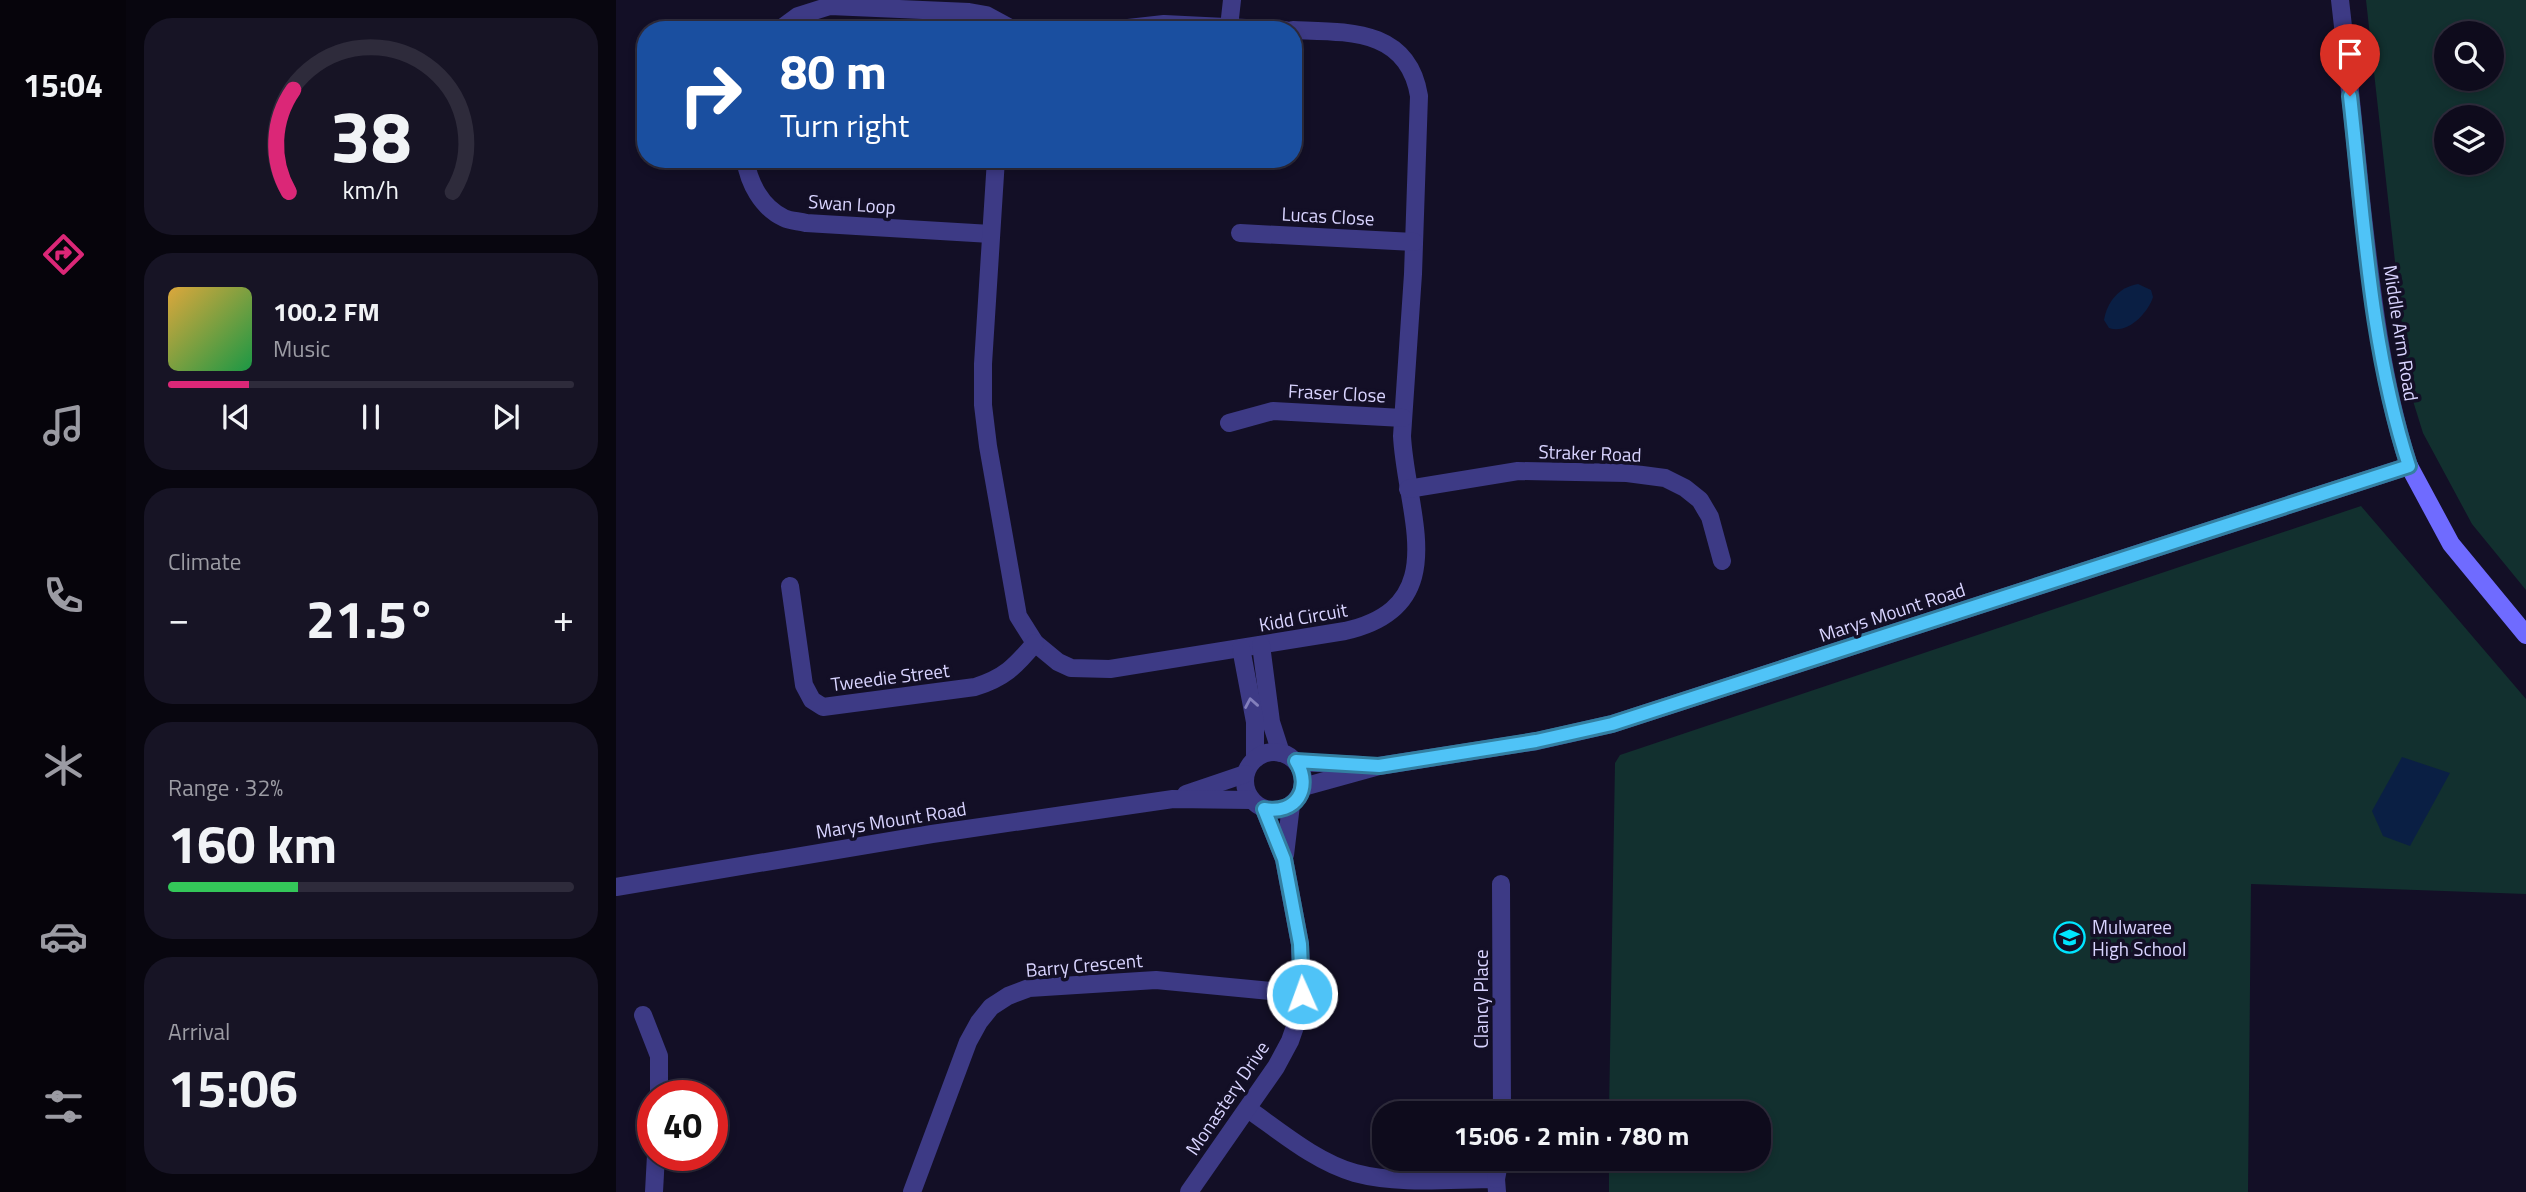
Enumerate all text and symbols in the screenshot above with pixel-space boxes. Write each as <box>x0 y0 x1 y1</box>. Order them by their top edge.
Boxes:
map controls <box>2434 21 2504 175</box>
button: search <box>2434 21 2504 91</box>
pin <box>2320 24 2380 96</box>
text: 80 m <box>780 33 887 108</box>
icon: arrive <box>2331 35 2369 73</box>
icon: right <box>665 49 756 140</box>
text: 15:04 <box>23 61 103 109</box>
text: 38 <box>330 81 412 191</box>
text: Turn right <box>780 101 909 149</box>
button: layers <box>2434 105 2504 175</box>
text: km/h <box>343 171 399 209</box>
street label: Swan Loop <box>807 186 897 221</box>
street label: Lucas Close <box>1281 199 1375 232</box>
icon: directions <box>39 230 88 279</box>
street label: Middle Arm Road <box>2376 263 2427 403</box>
text: 100.2 FM <box>273 292 380 331</box>
text: Music <box>273 331 330 366</box>
street label: Fraser Close <box>1287 375 1387 410</box>
icon: previous <box>217 398 255 436</box>
icon: pause <box>352 398 390 436</box>
icon: next <box>487 398 525 436</box>
icon: music <box>39 401 88 450</box>
street label: Straker Road <box>1538 436 1642 469</box>
text: Climate <box>168 544 241 579</box>
icon: phone <box>39 571 88 620</box>
street label: Marys Mount Road <box>1815 574 1969 649</box>
text: 21.5° <box>306 579 436 658</box>
text: − <box>168 589 189 647</box>
text: + <box>553 589 574 647</box>
street label: Kidd Circuit <box>1256 594 1350 639</box>
street label: Tweedie Street <box>829 655 951 698</box>
one-way arrow <box>1245 697 1260 709</box>
icon: climate <box>39 741 88 790</box>
text: Range · 32% <box>168 770 283 805</box>
street label: Marys Mount Road <box>813 793 968 846</box>
text: 160 km <box>168 804 337 883</box>
icon: car <box>39 912 88 961</box>
place label: Mulwaree High School <box>2092 912 2186 963</box>
school or university icon: Mulwaree High School <box>2052 921 2086 955</box>
street label: Barry Crescent <box>1024 945 1144 984</box>
street label: Clancy Place <box>1466 949 1495 1049</box>
position arrow <box>1265 957 1339 1031</box>
text: Arrival <box>168 1014 230 1049</box>
street label: Monastery Drive <box>1178 1035 1276 1161</box>
text: 15:06 <box>168 1048 298 1127</box>
speed limit sign: 40 <box>637 1080 728 1171</box>
icon: filters <box>39 1082 88 1131</box>
text: 15:06 · 2 min · 780 m <box>1454 1116 1689 1155</box>

